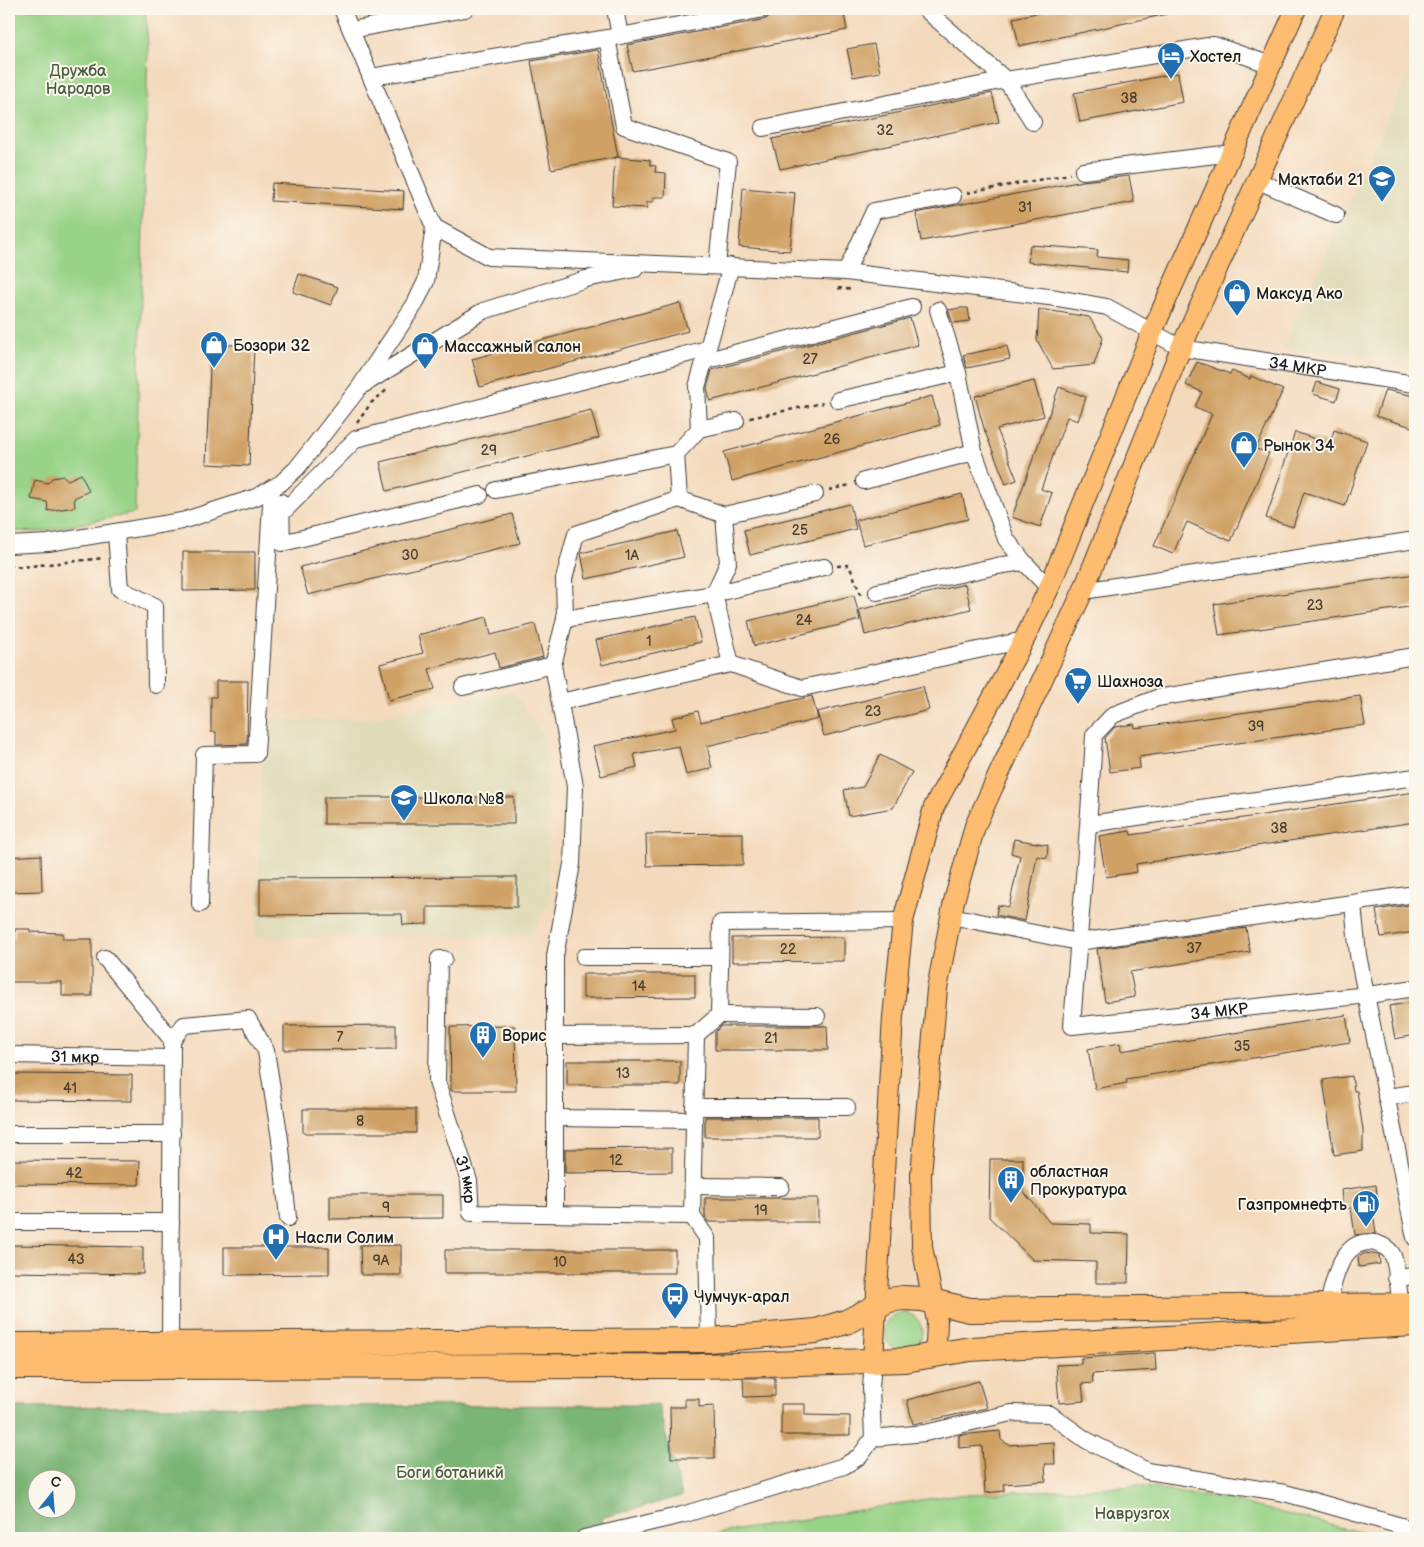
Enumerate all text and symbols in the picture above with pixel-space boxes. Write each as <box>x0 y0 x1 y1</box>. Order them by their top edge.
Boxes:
hotel icon: Хостел <box>1156 41 1186 80</box>
place label: Хостел <box>1190 48 1241 67</box>
park label: Дружба Народов <box>46 62 111 99</box>
house number: 38 <box>1121 90 1137 107</box>
house number: 32 <box>877 122 894 139</box>
school or university icon: Мактаби 21 <box>1367 164 1397 203</box>
place label: Мактаби 21 <box>1278 171 1363 190</box>
house number: 31 <box>1018 199 1032 216</box>
shop icon: Максуд Ако <box>1222 278 1252 317</box>
place label: Максуд Ако <box>1256 285 1343 304</box>
shop icon: Бозори 32 <box>199 330 229 369</box>
shop icon: Массажный салон <box>410 331 440 370</box>
place label: Бозори 32 <box>233 337 310 356</box>
place label: Массажный салон <box>444 338 581 357</box>
house number: 27 <box>802 351 818 368</box>
street label: 34 МКР <box>1267 354 1327 381</box>
shop icon: Рынок 34 <box>1229 430 1259 469</box>
house number: 26 <box>824 431 841 448</box>
place label: Рынок 34 <box>1263 437 1335 456</box>
house number: 29 <box>481 442 497 459</box>
house number: 25 <box>792 522 808 539</box>
house number: 30 <box>402 547 418 564</box>
house number: 1А <box>625 547 639 564</box>
house number: 23 <box>1307 597 1323 614</box>
house number: 24 <box>796 612 813 629</box>
house number: 1 <box>646 633 652 650</box>
supermarket icon: Шахноза <box>1063 666 1093 705</box>
place label: Шахноза <box>1097 673 1164 692</box>
house number: 23 <box>865 703 881 720</box>
house number: 39 <box>1248 718 1264 735</box>
school or university icon: Школа №8 <box>389 783 419 822</box>
place label: Школа №8 <box>423 790 504 809</box>
house number: 38 <box>1271 820 1287 837</box>
house number: 37 <box>1186 940 1202 957</box>
house number: 22 <box>780 941 797 958</box>
house number: 14 <box>632 978 646 995</box>
street label: 34 МКР <box>1190 1000 1249 1025</box>
building icon: Ворис <box>468 1020 498 1059</box>
place label: Ворис <box>502 1027 546 1046</box>
house number: 7 <box>337 1029 344 1046</box>
house number: 21 <box>764 1030 778 1047</box>
house number: 35 <box>1234 1038 1250 1055</box>
street label: 31 мкр <box>51 1048 99 1068</box>
house number: 13 <box>616 1065 630 1082</box>
house number: 41 <box>63 1080 77 1097</box>
house number: 8 <box>356 1113 364 1130</box>
house number: 12 <box>609 1152 624 1169</box>
street label: 31 мкр <box>450 1154 478 1204</box>
place label: областная Прокуратура <box>1030 1163 1128 1200</box>
house number: 42 <box>66 1165 83 1182</box>
building icon: областная Прокуратура <box>996 1165 1026 1204</box>
fuel station icon: Газпромнефть <box>1351 1189 1381 1228</box>
place label: Газпромнефть <box>1237 1196 1347 1215</box>
house number: 9 <box>382 1199 390 1216</box>
house number: 19 <box>754 1202 768 1219</box>
hospital icon: Насли Солим <box>261 1222 291 1261</box>
place label: Насли Солим <box>295 1229 394 1248</box>
house number: 43 <box>67 1251 85 1268</box>
house number: 9А <box>373 1252 390 1269</box>
house number: 10 <box>553 1254 567 1271</box>
bus stop icon: Чумчук-арал <box>660 1281 690 1320</box>
place label: Чумчук-арал <box>694 1288 790 1307</box>
park label: Боги ботаникй <box>396 1464 504 1483</box>
north arrow <box>28 1470 78 1520</box>
text: С <box>49 1472 63 1492</box>
park label: Наврузгох <box>1094 1505 1170 1524</box>

